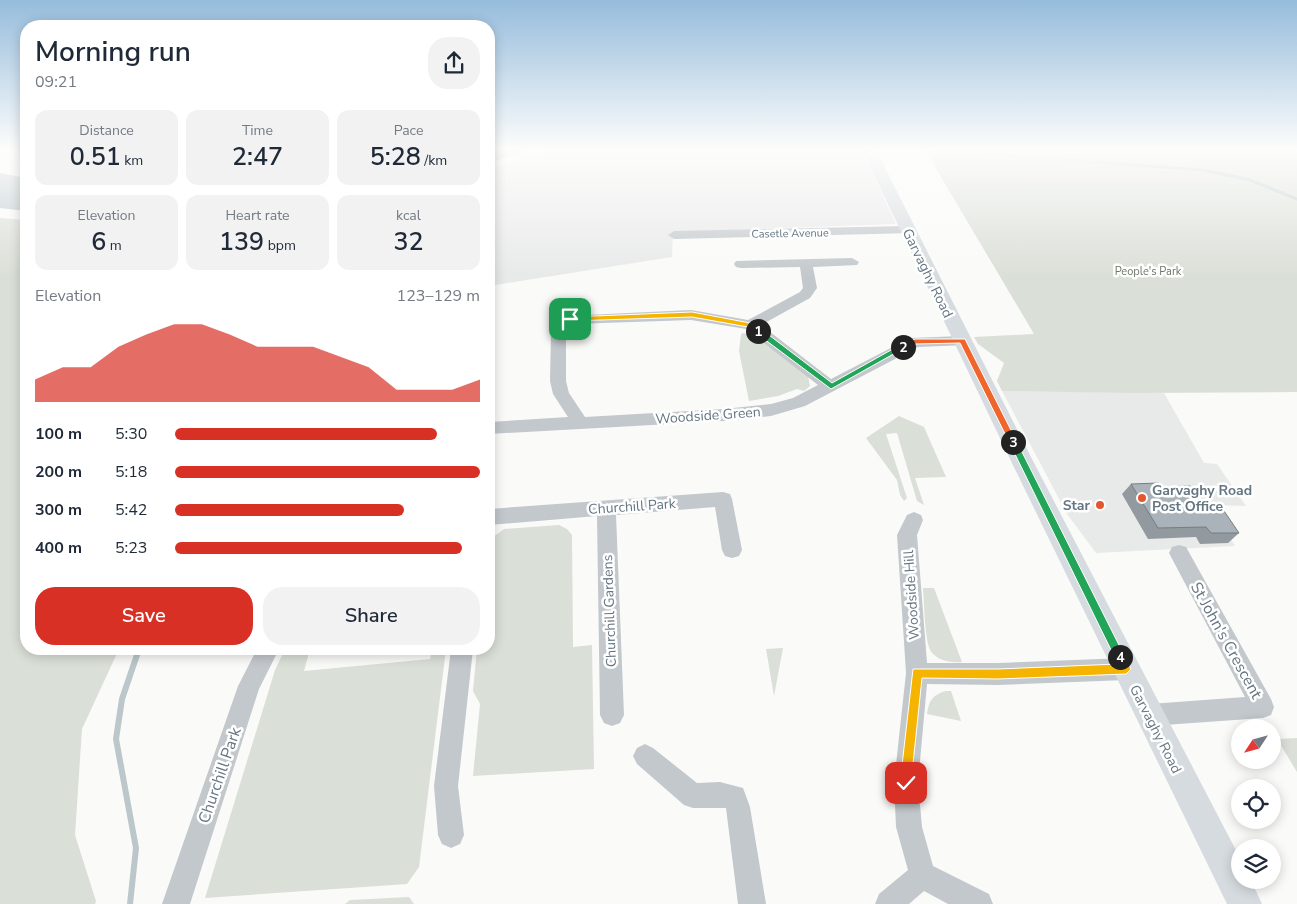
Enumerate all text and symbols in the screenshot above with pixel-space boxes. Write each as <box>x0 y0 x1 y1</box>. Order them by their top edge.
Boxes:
text: Morning run <box>35 33 191 71</box>
button: share <box>428 37 480 89</box>
text: 09:21 <box>35 71 77 93</box>
text: Distance <box>79 121 134 140</box>
text: Time <box>242 121 273 140</box>
text: Pace <box>394 121 423 140</box>
text: 0.51 <box>70 140 121 174</box>
text: 2:47 <box>232 140 283 174</box>
text: 5:28 <box>370 140 421 174</box>
text: km <box>121 151 143 170</box>
text: /km <box>421 151 447 170</box>
text: Elevation <box>78 206 135 225</box>
text: Heart rate <box>225 206 290 225</box>
text: kcal <box>396 206 421 225</box>
text: 6 <box>91 225 106 259</box>
text: 139 <box>219 225 264 259</box>
text: 32 <box>393 225 424 259</box>
street label: Casetle Avenue <box>751 225 829 242</box>
street label: Garvaghy Road <box>898 225 957 321</box>
text: m <box>106 236 122 255</box>
text: bpm <box>264 236 296 255</box>
park label: People's Park <box>1115 264 1182 279</box>
text: Elevation <box>35 285 101 307</box>
text: 123–129 m <box>397 285 480 307</box>
pin <box>549 298 591 340</box>
icon: arrive <box>556 305 584 333</box>
pin: 1 <box>746 318 770 344</box>
text: 1 <box>754 322 763 341</box>
pin: 2 <box>890 334 916 360</box>
text: 2 <box>899 338 908 357</box>
street label: Woodside Green <box>655 402 761 429</box>
text: 100 m <box>35 423 82 445</box>
text: 5:30 <box>115 423 147 445</box>
pin: 3 <box>1000 430 1026 454</box>
text: 3 <box>1009 433 1018 452</box>
text: 200 m <box>35 461 82 483</box>
text: 5:18 <box>115 461 147 483</box>
place label: Garvaghy Road Post Office <box>1152 481 1252 516</box>
marker: Garvaghy Road Post Office <box>1136 492 1148 504</box>
street label: Churchill Park <box>588 494 677 519</box>
place label: Star <box>1063 496 1091 515</box>
text: 300 m <box>35 499 82 521</box>
text: 5:42 <box>115 499 147 521</box>
marker: Star <box>1094 499 1106 511</box>
text: 400 m <box>35 537 82 559</box>
text: 5:23 <box>115 537 147 559</box>
street label: Woodside Hill <box>899 549 924 640</box>
street label: Churchill Gardens <box>598 554 621 668</box>
street label: St John's Crescent <box>1185 578 1267 703</box>
button: Save <box>35 587 253 645</box>
button: Share <box>263 587 480 645</box>
pin: 4 <box>1108 644 1132 670</box>
text: 4 <box>1116 648 1125 667</box>
street label: Garvaghy Road <box>1125 682 1186 777</box>
north arrow <box>1231 719 1281 769</box>
map controls <box>1231 719 1281 889</box>
street label: Churchill Park <box>193 723 247 826</box>
pin <box>885 762 927 804</box>
icon: check <box>892 769 920 797</box>
button: locate <box>1231 779 1281 829</box>
button: layers <box>1231 839 1281 889</box>

